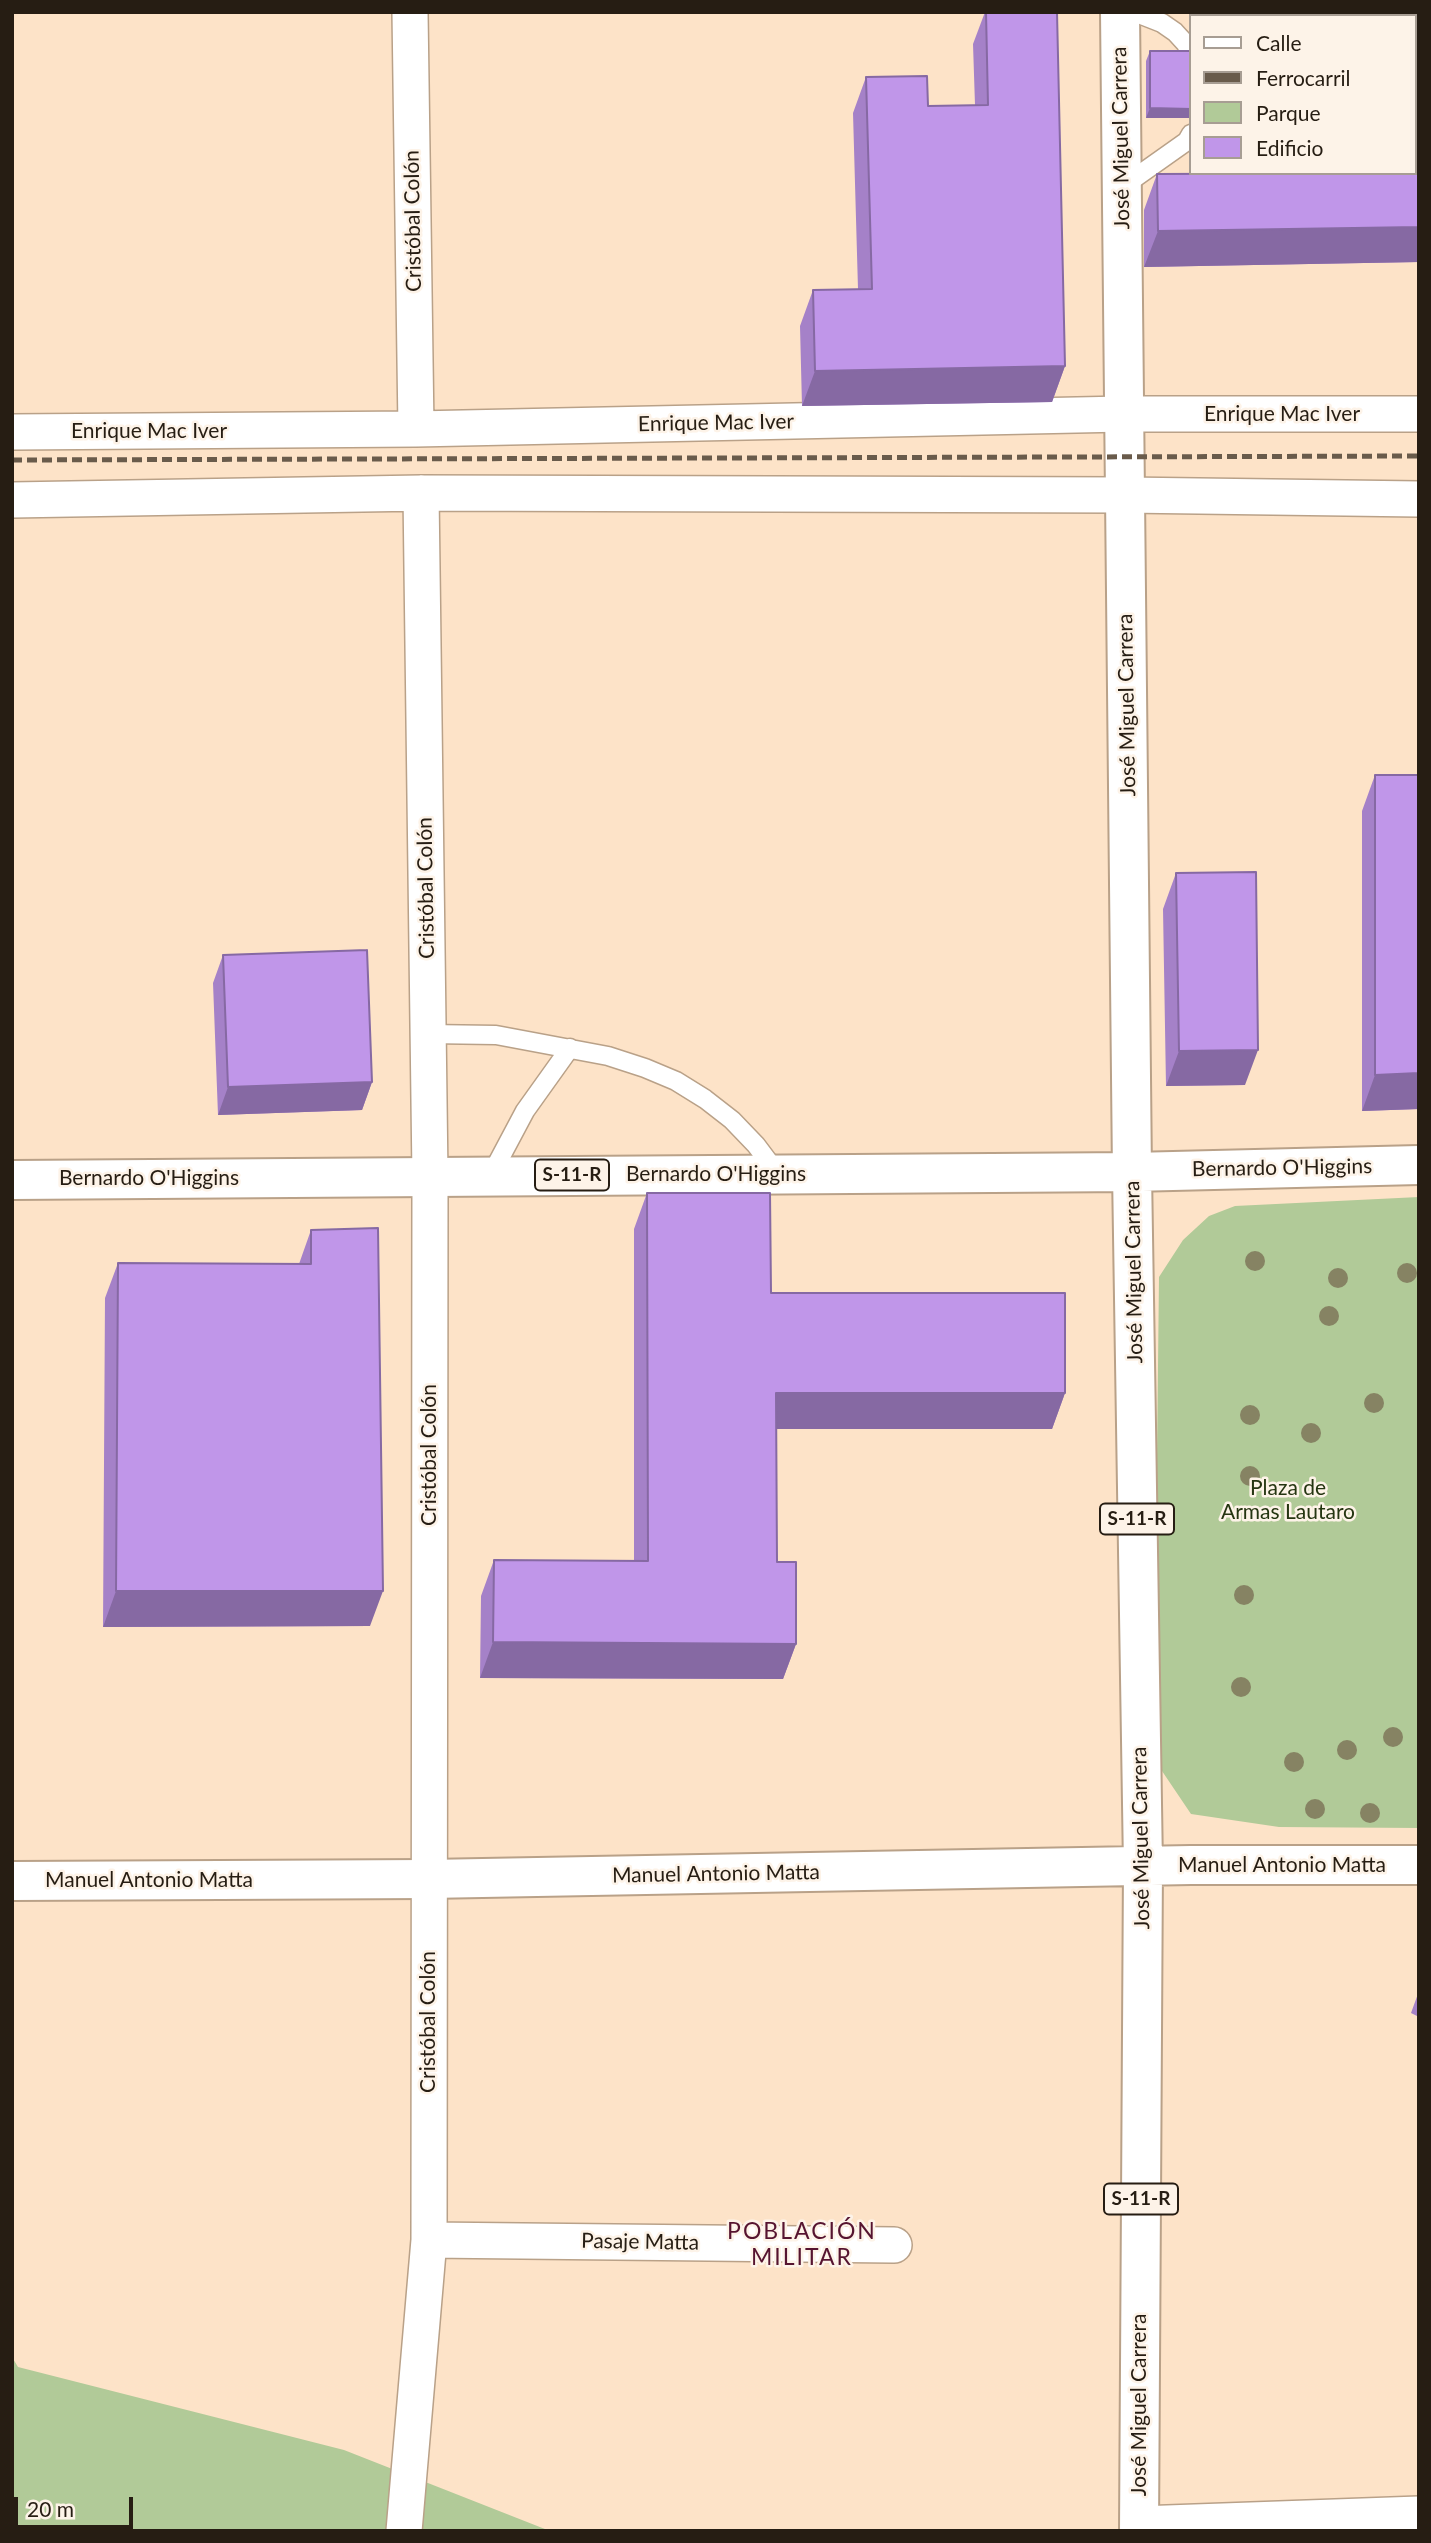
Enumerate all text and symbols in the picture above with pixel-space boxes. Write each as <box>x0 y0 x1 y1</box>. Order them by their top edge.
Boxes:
legend <box>1190 14 1417 175</box>
text: Calle <box>1256 30 1301 55</box>
street label: José Miguel Carrera <box>1107 46 1135 230</box>
text: Ferrocarril <box>1256 65 1351 90</box>
text: Parque <box>1256 100 1321 125</box>
text: Edificio <box>1256 135 1323 160</box>
street label: Cristóbal Colón <box>399 150 427 292</box>
street label: Enrique Mac Iver <box>1204 401 1360 427</box>
street label: Enrique Mac Iver <box>638 409 794 437</box>
street label: Enrique Mac Iver <box>71 418 227 444</box>
street label: José Miguel Carrera <box>1113 613 1141 797</box>
street label: Cristóbal Colón <box>412 817 440 959</box>
street label: Bernardo O'Higgins <box>1192 1154 1372 1182</box>
road number: S-11-R <box>535 1160 609 1190</box>
street label: Bernardo O'Higgins <box>626 1161 806 1187</box>
street label: Bernardo O'Higgins <box>59 1165 239 1191</box>
street label: José Miguel Carrera <box>1120 1180 1148 1364</box>
street label: Cristóbal Colón <box>416 1384 442 1526</box>
park label: Plaza de Armas Lautaro <box>1221 1475 1355 1525</box>
road number: S-11-R <box>1100 1504 1174 1534</box>
street label: José Miguel Carrera <box>1127 1746 1155 1930</box>
street label: Manuel Antonio Matta <box>1178 1852 1386 1878</box>
street label: Manuel Antonio Matta <box>612 1860 820 1888</box>
street label: Manuel Antonio Matta <box>45 1867 253 1893</box>
street label: Cristóbal Colón <box>415 1951 441 2093</box>
road number: S-11-R <box>1104 2184 1178 2214</box>
district label: POBLACIÓN MILITAR <box>728 2218 876 2272</box>
street label: Pasaje Matta <box>581 2228 699 2256</box>
street label: José Miguel Carrera <box>1126 2314 1152 2496</box>
scale bar <box>18 2484 136 2528</box>
text: 20 m <box>27 2496 74 2521</box>

